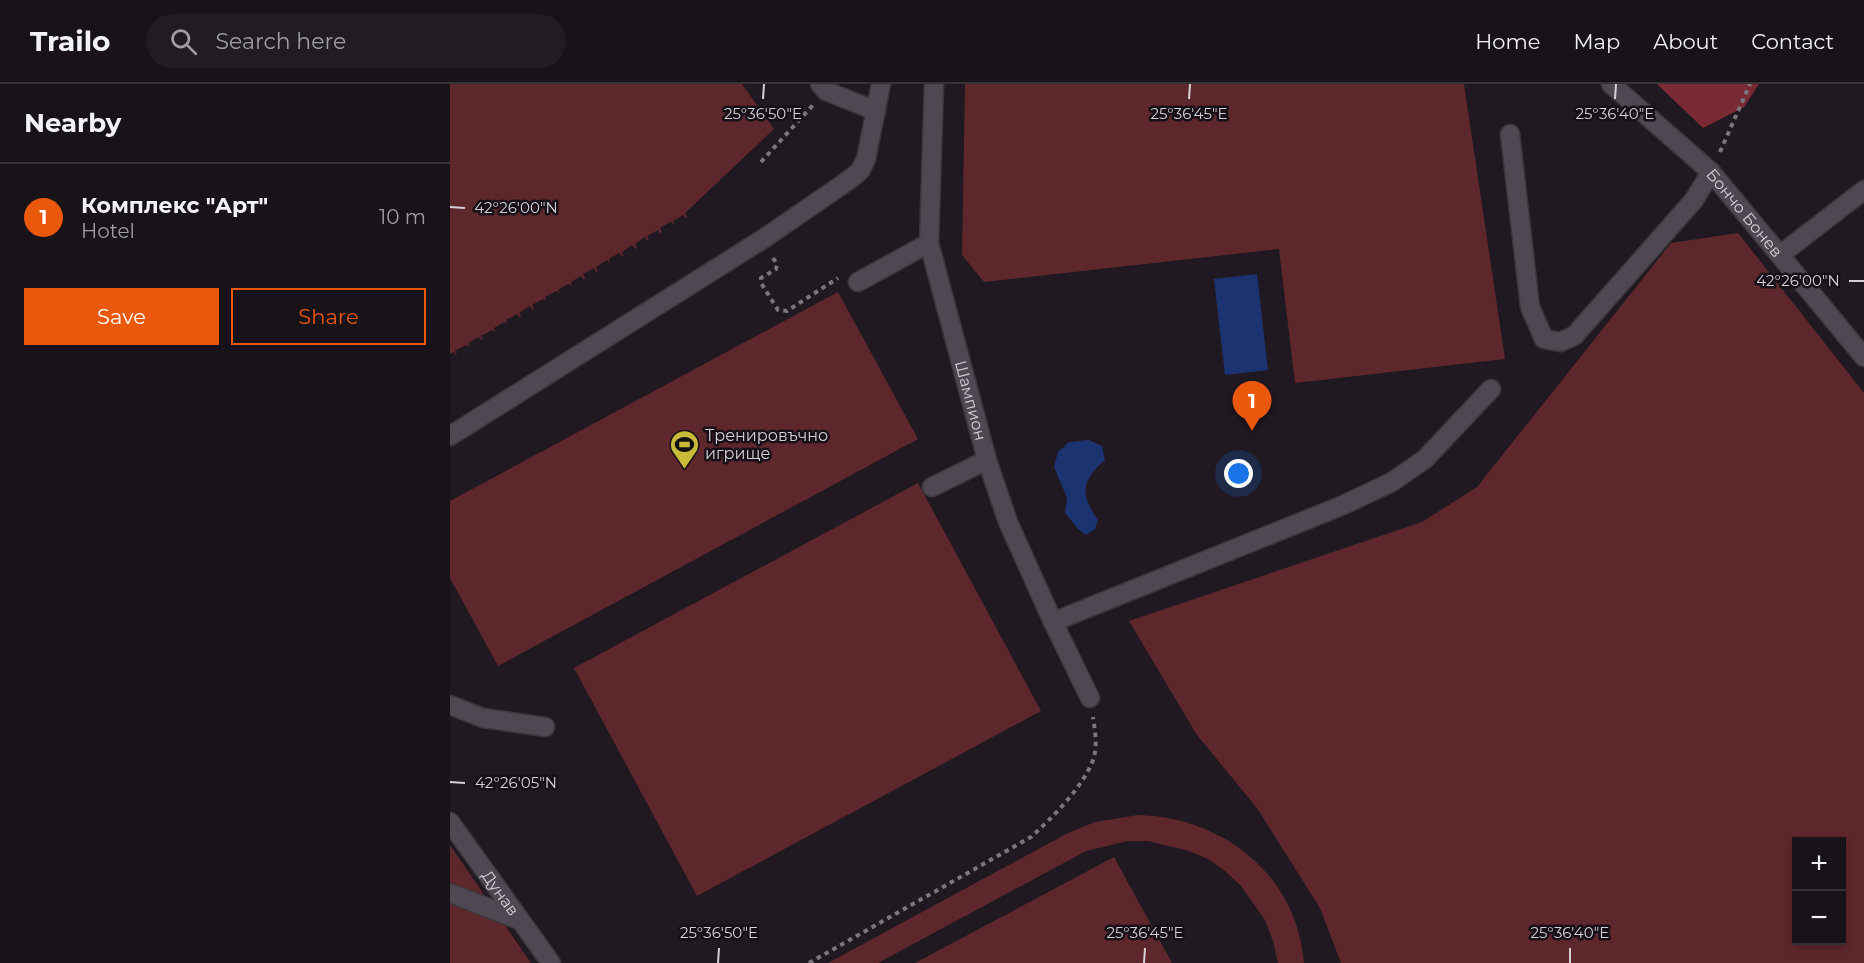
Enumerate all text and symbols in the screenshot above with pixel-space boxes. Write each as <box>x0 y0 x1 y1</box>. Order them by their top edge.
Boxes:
search box <box>146 14 566 68</box>
text: Trailo <box>30 24 110 58</box>
icon: search <box>167 25 200 58</box>
text: Search here <box>215 28 346 55</box>
text: Home <box>1475 29 1540 54</box>
text: Map <box>1573 29 1620 54</box>
text: About <box>1653 29 1718 54</box>
text: Contact <box>1751 29 1834 54</box>
text: 25°36'50"E <box>724 104 802 123</box>
text: 25°36'45"E <box>1150 104 1228 123</box>
text: 25°36'40"E <box>1576 104 1654 123</box>
text: Nearby <box>24 107 121 139</box>
street label: Бончо Бонев <box>1703 165 1787 261</box>
text: Комплекс "Арт" <box>81 192 268 219</box>
text: 42°26'00"N <box>474 198 558 217</box>
text: 1 <box>40 205 47 229</box>
text: 10 m <box>379 205 426 229</box>
text: Hotel <box>81 219 135 243</box>
text: 42°26'00"N <box>1756 271 1840 290</box>
button: Save <box>24 288 219 345</box>
button: Share <box>231 288 426 345</box>
street label: Шампион <box>951 358 991 443</box>
pin: 1 <box>1232 382 1272 431</box>
place label: Тренировъчно игрище <box>705 426 828 463</box>
sports icon: Тренировъчно игрище <box>668 428 700 470</box>
your location <box>1224 459 1253 488</box>
text: 42°26'05"N <box>475 773 557 792</box>
map controls <box>1792 837 1846 945</box>
button: + <box>1792 837 1846 891</box>
street label: Дунав <box>478 866 523 919</box>
button: − <box>1792 891 1846 945</box>
text: 25°36'50"E <box>680 923 758 942</box>
text: 25°36'45"E <box>1106 923 1184 942</box>
text: 25°36'40"E <box>1531 923 1609 942</box>

